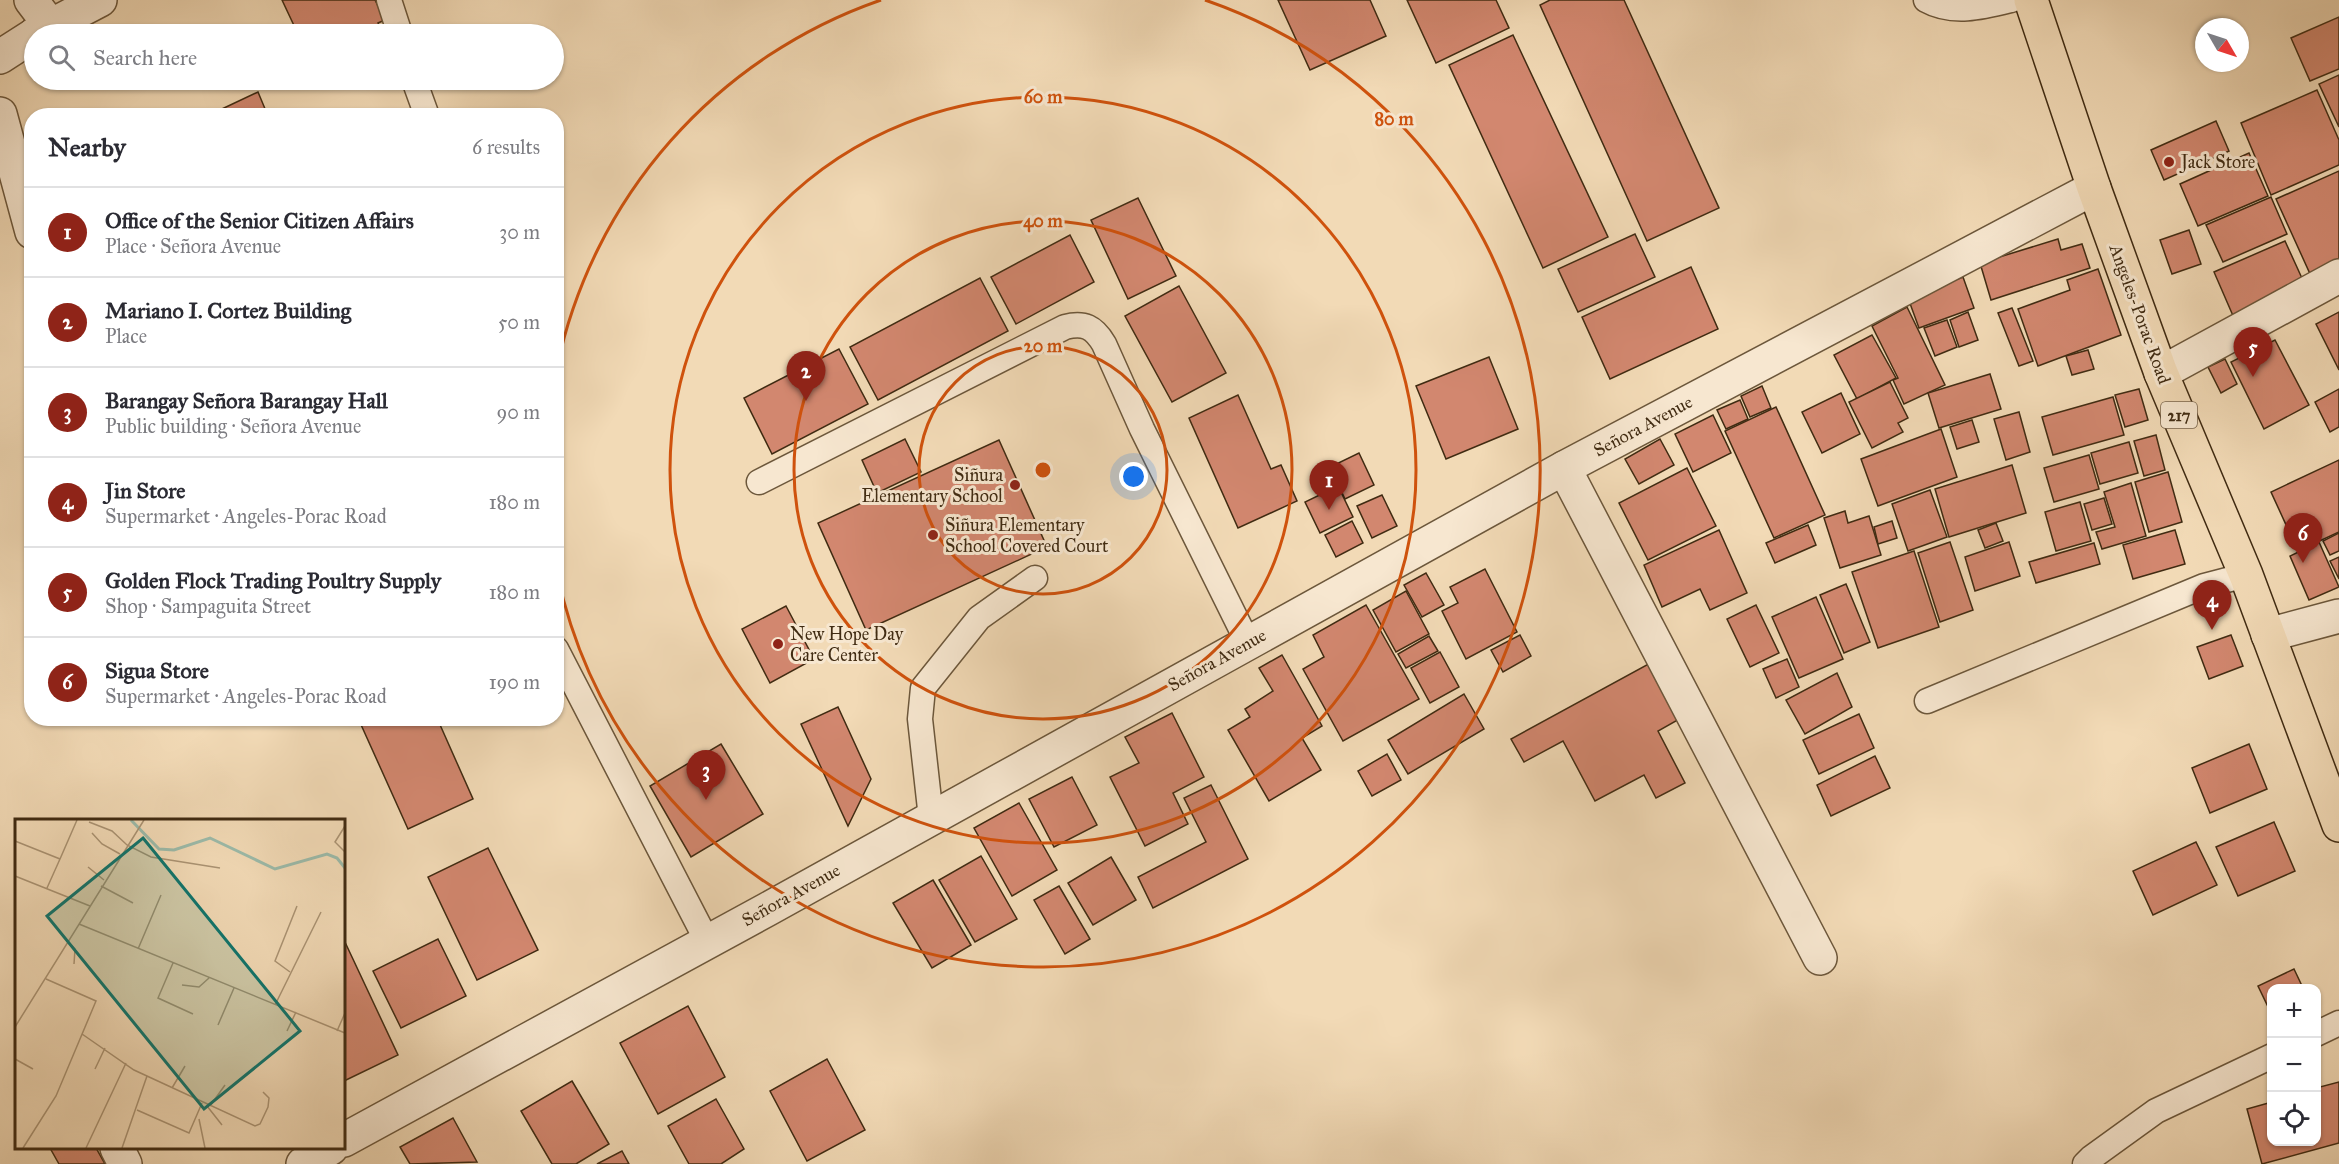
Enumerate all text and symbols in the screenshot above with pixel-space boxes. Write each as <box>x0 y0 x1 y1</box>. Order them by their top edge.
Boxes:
north arrow <box>2195 18 2249 72</box>
search box <box>24 24 564 90</box>
icon: search <box>45 41 78 74</box>
text: Search here <box>93 44 197 71</box>
text: 60 m <box>1024 86 1063 108</box>
text: 80 m <box>1374 108 1414 130</box>
text: Nearby <box>48 131 126 163</box>
text: 6 results <box>472 135 540 159</box>
place label: Jack Store <box>2179 151 2255 174</box>
marker: Jack Store <box>2162 155 2176 169</box>
text: Office of the Senior Citizen Affairs <box>105 207 414 234</box>
text: 40 m <box>1023 210 1064 233</box>
text: 1 <box>64 220 71 244</box>
text: 30 m <box>499 220 540 244</box>
text: Place · Señora Avenue <box>105 234 281 258</box>
street label: Angeles-Porac Road <box>2103 240 2176 387</box>
text: Mariano I. Cortez Building <box>105 297 351 324</box>
text: 2 <box>63 310 72 334</box>
text: 50 m <box>498 310 540 334</box>
text: Place <box>105 324 147 348</box>
pin: 5 <box>2234 328 2272 377</box>
text: 20 m <box>1024 335 1063 357</box>
pin: 2 <box>786 352 826 401</box>
text: Barangay Señora Barangay Hall <box>105 387 388 414</box>
street label: Señora Avenue <box>1590 391 1696 461</box>
text: 3 <box>64 400 72 424</box>
text: 90 m <box>497 400 540 424</box>
road number: 217 <box>2161 402 2197 428</box>
text: Public building · Señora Avenue <box>105 414 361 438</box>
centre of rings <box>1033 460 1053 480</box>
pin: 1 <box>1310 460 1348 510</box>
your location <box>1119 462 1148 491</box>
place label: Siñura Elementary School <box>861 464 1003 507</box>
text: Jin Store <box>105 477 185 504</box>
marker: Siñura Elementary School <box>1008 478 1022 492</box>
text: 4 <box>62 490 73 514</box>
text: 180 m <box>489 490 540 514</box>
text: Supermarket · Angeles-Porac Road <box>105 504 387 528</box>
place label: Siñura Elementary School Covered Court <box>945 514 1109 557</box>
pin: 6 <box>2284 514 2322 563</box>
marker: Siñura Elementary School Covered Court <box>926 528 940 542</box>
text: Golden Flock Trading Poultry Supply <box>105 567 441 594</box>
text: 5 <box>63 580 72 604</box>
text: 180 m <box>489 580 540 604</box>
pin: 4 <box>2192 580 2232 630</box>
text: Shop · Sampaguita Street <box>105 594 311 618</box>
place label: New Hope Day Care Center <box>790 623 904 666</box>
street label: Señora Avenue <box>1164 624 1270 696</box>
marker: New Hope Day Care Center <box>771 637 785 651</box>
text: Sigua Store <box>105 657 209 684</box>
text: 6 <box>62 670 73 694</box>
text: 190 m <box>489 670 540 694</box>
text: Supermarket · Angeles-Porac Road <box>105 684 387 708</box>
pin: 3 <box>686 750 726 800</box>
inset map <box>15 819 345 1149</box>
street label: Señora Avenue <box>738 859 844 931</box>
map controls <box>2267 984 2321 1146</box>
button: + <box>2267 984 2321 1038</box>
button: − <box>2267 1038 2321 1092</box>
button: locate <box>2267 1092 2321 1146</box>

